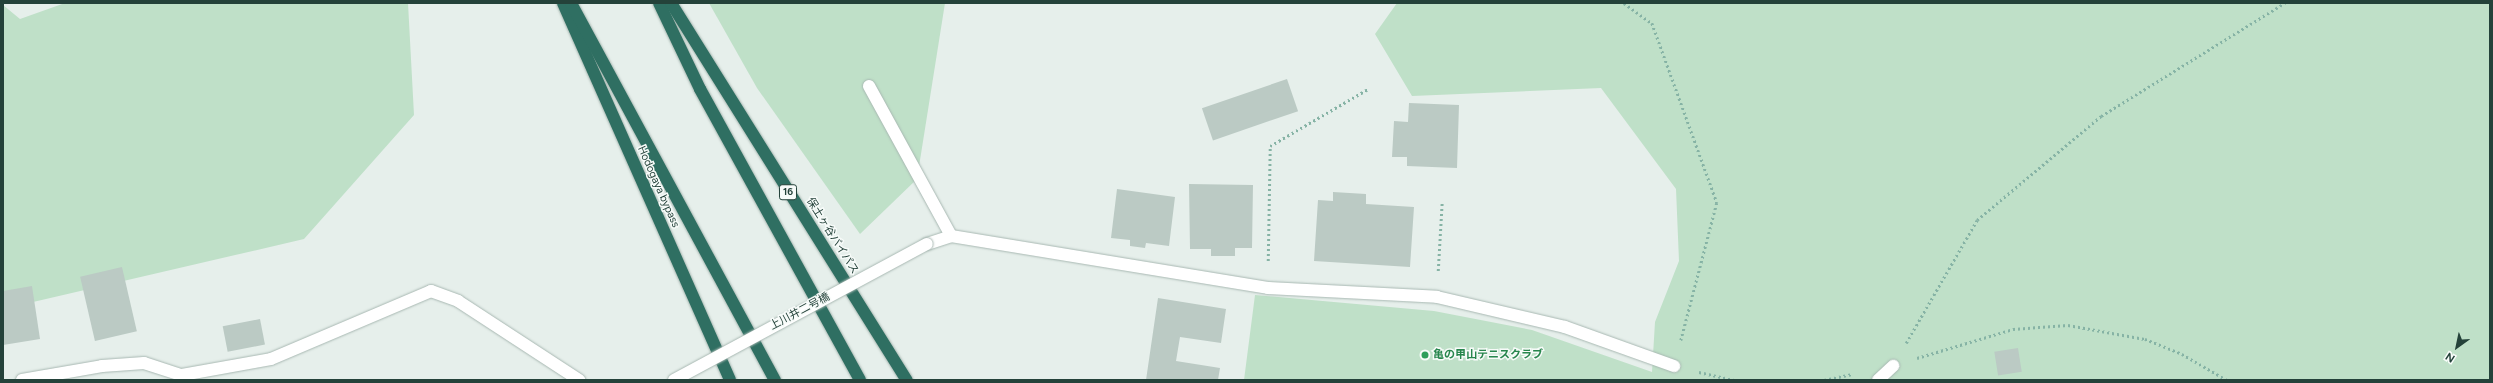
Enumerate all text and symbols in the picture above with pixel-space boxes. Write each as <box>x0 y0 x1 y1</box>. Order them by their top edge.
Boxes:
street label: Hodogaya bypass <box>634 144 682 230</box>
road number: 16 <box>778 184 798 200</box>
street label: 保土ヶ谷バイパス <box>803 195 861 277</box>
street label: 上川井二号橋 <box>768 291 832 333</box>
north arrow <box>2437 327 2477 367</box>
place label: 亀の甲山テニスクラブ <box>1433 348 1543 362</box>
marker: 亀の甲山テニスクラブ <box>1420 350 1430 360</box>
text: N <box>2443 350 2457 365</box>

